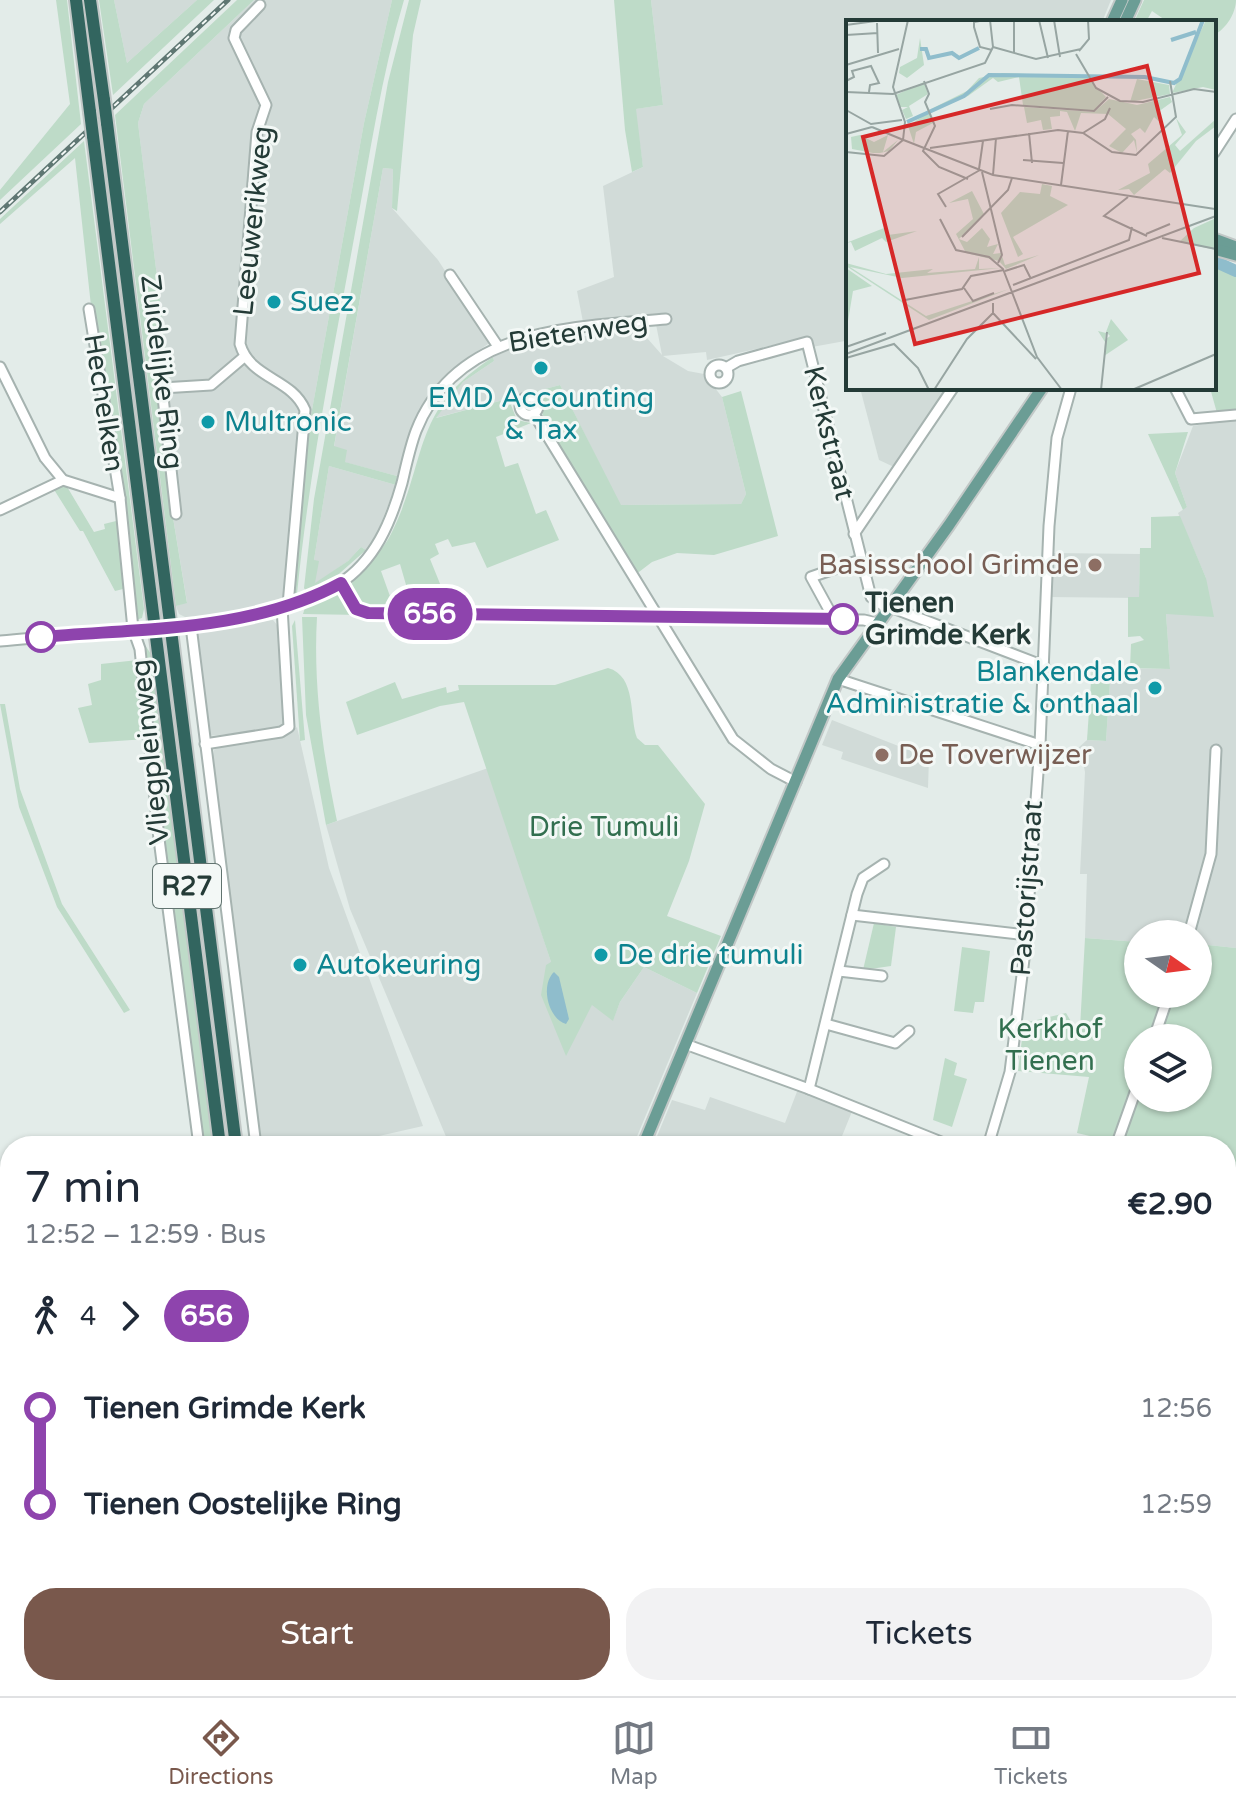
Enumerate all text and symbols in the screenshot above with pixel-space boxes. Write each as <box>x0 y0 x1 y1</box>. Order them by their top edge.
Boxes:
inset map <box>846 20 1216 390</box>
street label: Leeuwerikweg <box>226 124 280 318</box>
street label: Zuidelijke Ring <box>133 273 191 471</box>
place label: Suez <box>290 285 354 319</box>
marker: Suez <box>265 293 283 311</box>
street label: Bietenweg <box>506 304 650 360</box>
street label: Hechelken <box>76 332 132 474</box>
marker: EMD Accounting & Tax <box>532 359 550 377</box>
street label: Kerkstraat <box>796 362 862 504</box>
place label: EMD Accounting & Tax <box>428 381 654 447</box>
place label: Multronic <box>224 405 352 439</box>
marker: Multronic <box>199 413 217 431</box>
place label: Basisschool Grimde <box>818 548 1079 582</box>
marker: Basisschool Grimde <box>1086 556 1104 574</box>
place label: Tienen Grimde Kerk <box>864 586 1031 652</box>
line badge: 656 <box>384 588 476 640</box>
text: 656 <box>404 597 456 631</box>
marker: Tienen Grimde Kerk <box>828 604 858 634</box>
unlabelled marker <box>26 622 56 652</box>
place label: Blankendale Administratie & onthaal <box>825 655 1139 721</box>
street label: Vliegpleinweg <box>123 658 177 846</box>
marker: Blankendale Administratie & onthaal <box>1146 679 1164 697</box>
place label: De Toverwijzer <box>898 738 1092 772</box>
marker: De Toverwijzer <box>873 746 891 764</box>
street label: Pastorijstraat <box>1004 799 1050 977</box>
park label: Drie Tumuli <box>529 810 679 844</box>
road number: R27 <box>153 864 221 908</box>
north arrow <box>1124 920 1212 1008</box>
map controls <box>1124 920 1212 1112</box>
place label: De drie tumuli <box>617 938 803 972</box>
marker: De drie tumuli <box>592 946 610 964</box>
place label: Autokeuring <box>316 948 481 982</box>
marker: Autokeuring <box>291 956 309 974</box>
park label: Kerkhof Tienen <box>997 1012 1103 1078</box>
button: layers <box>1124 1024 1212 1112</box>
text: 7 min <box>24 1162 141 1215</box>
text: €2.90 <box>1127 1186 1212 1223</box>
text: 12:52 – 12:59 · Bus <box>24 1219 266 1250</box>
icon: walk <box>24 1294 68 1338</box>
icon: forward <box>108 1294 152 1338</box>
text: 656 <box>180 1299 233 1333</box>
text: 4 <box>80 1301 96 1332</box>
text: Tienen Grimde Kerk <box>84 1390 366 1427</box>
text: 12:56 <box>1140 1393 1212 1424</box>
text: Tienen Oostelijke Ring <box>84 1486 402 1523</box>
text: 12:59 <box>1140 1489 1212 1520</box>
button: Start <box>24 1588 610 1680</box>
button: Tickets <box>626 1588 1212 1680</box>
tab: Directions <box>168 1716 274 1790</box>
tab: Map <box>610 1716 658 1790</box>
tab: Tickets <box>994 1716 1068 1790</box>

